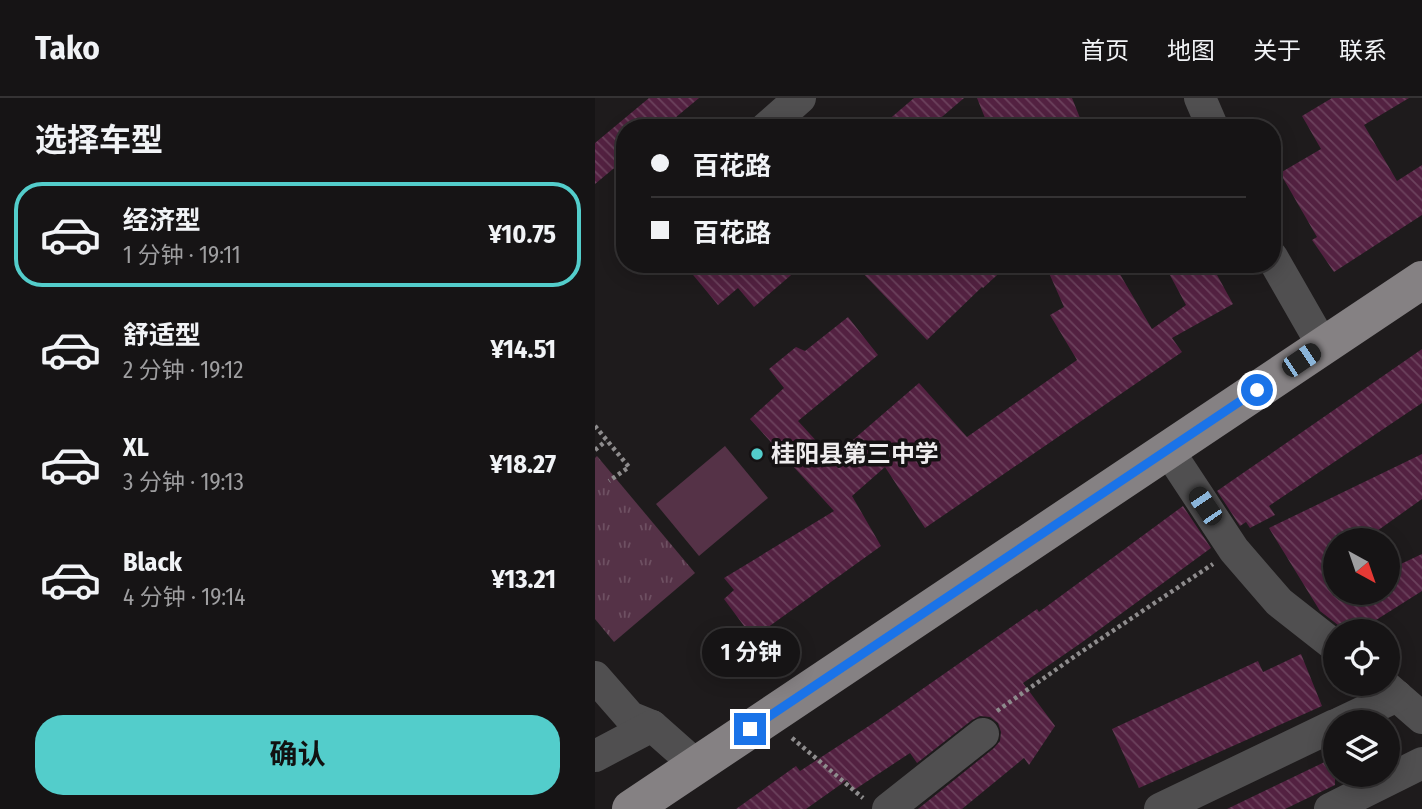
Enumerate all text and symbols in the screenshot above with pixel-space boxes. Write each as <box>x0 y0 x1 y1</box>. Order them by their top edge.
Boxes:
text: Tako <box>35 28 100 68</box>
text: 首页 <box>1081 37 1129 65</box>
text: 地图 <box>1167 37 1215 65</box>
text: 关于 <box>1253 37 1301 65</box>
text: 联系 <box>1339 37 1387 65</box>
text: 选择车型 <box>35 121 163 159</box>
text: 百花路 <box>693 151 771 182</box>
icon: car <box>39 203 102 266</box>
text: 经济型 <box>123 205 201 236</box>
text: 百花路 <box>693 218 771 249</box>
text: ¥10.75 <box>489 219 556 250</box>
text: 1 分钟 · 19:11 <box>123 241 241 269</box>
icon: car <box>39 318 102 381</box>
text: 舒适型 <box>123 320 201 351</box>
text: ¥14.51 <box>490 334 556 365</box>
car <box>1278 340 1325 380</box>
text: 2 分钟 · 19:12 <box>123 356 243 384</box>
route start <box>1241 374 1273 406</box>
text: XL <box>123 432 149 463</box>
icon: car <box>39 433 102 496</box>
place label: 桂阳县第三中学 <box>771 440 939 468</box>
marker: 桂阳县第三中学 <box>749 446 765 462</box>
text: ¥18.27 <box>490 449 556 480</box>
text: 3 分钟 · 19:13 <box>123 468 244 496</box>
car <box>1185 483 1226 529</box>
north arrow <box>1323 528 1400 606</box>
map controls <box>1323 528 1400 787</box>
text: Black <box>123 547 182 578</box>
icon: car <box>39 548 102 611</box>
text: ¥13.21 <box>491 564 556 595</box>
text: 4 分钟 · 19:14 <box>123 583 245 611</box>
button: locate <box>1323 619 1400 696</box>
callout: 1 分钟 <box>701 628 799 676</box>
text: 1 分钟 <box>721 638 781 666</box>
button: layers <box>1323 710 1400 787</box>
route end <box>734 713 766 745</box>
button: 确认 <box>35 715 560 795</box>

